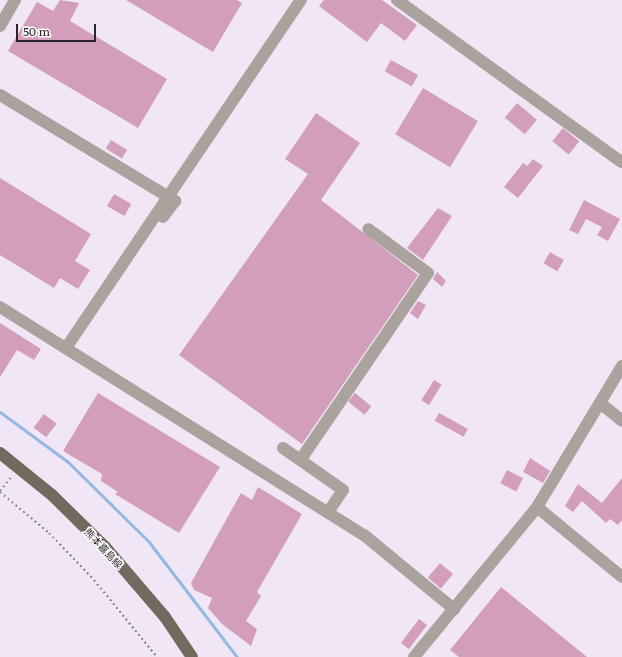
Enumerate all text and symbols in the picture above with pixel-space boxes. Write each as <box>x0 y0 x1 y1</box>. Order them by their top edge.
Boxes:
scale bar <box>18 16 98 42</box>
text: 50 m <box>23 22 50 40</box>
street label: 熊本嘉島線 <box>83 526 125 570</box>

